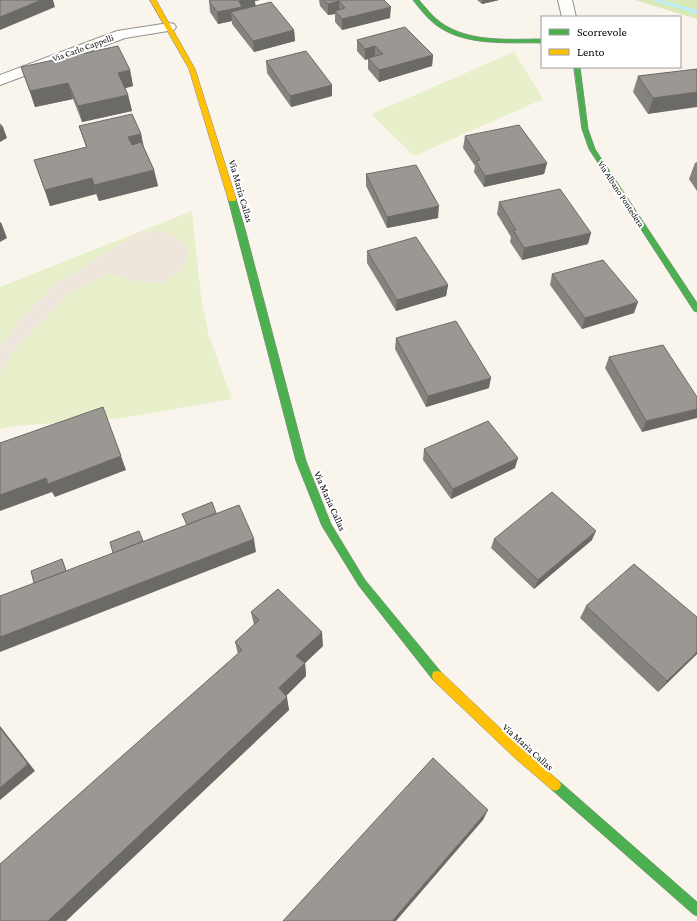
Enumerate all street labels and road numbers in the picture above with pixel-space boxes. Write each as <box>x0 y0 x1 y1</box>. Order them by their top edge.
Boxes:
street label: Via Carlo Cappelli <box>51 32 115 64</box>
street label: Via Maria Callas <box>227 158 255 224</box>
street label: Via Albano Pontedera <box>596 159 646 229</box>
street label: Via Maria Callas <box>312 469 348 533</box>
street label: Via Maria Callas <box>500 721 556 773</box>

